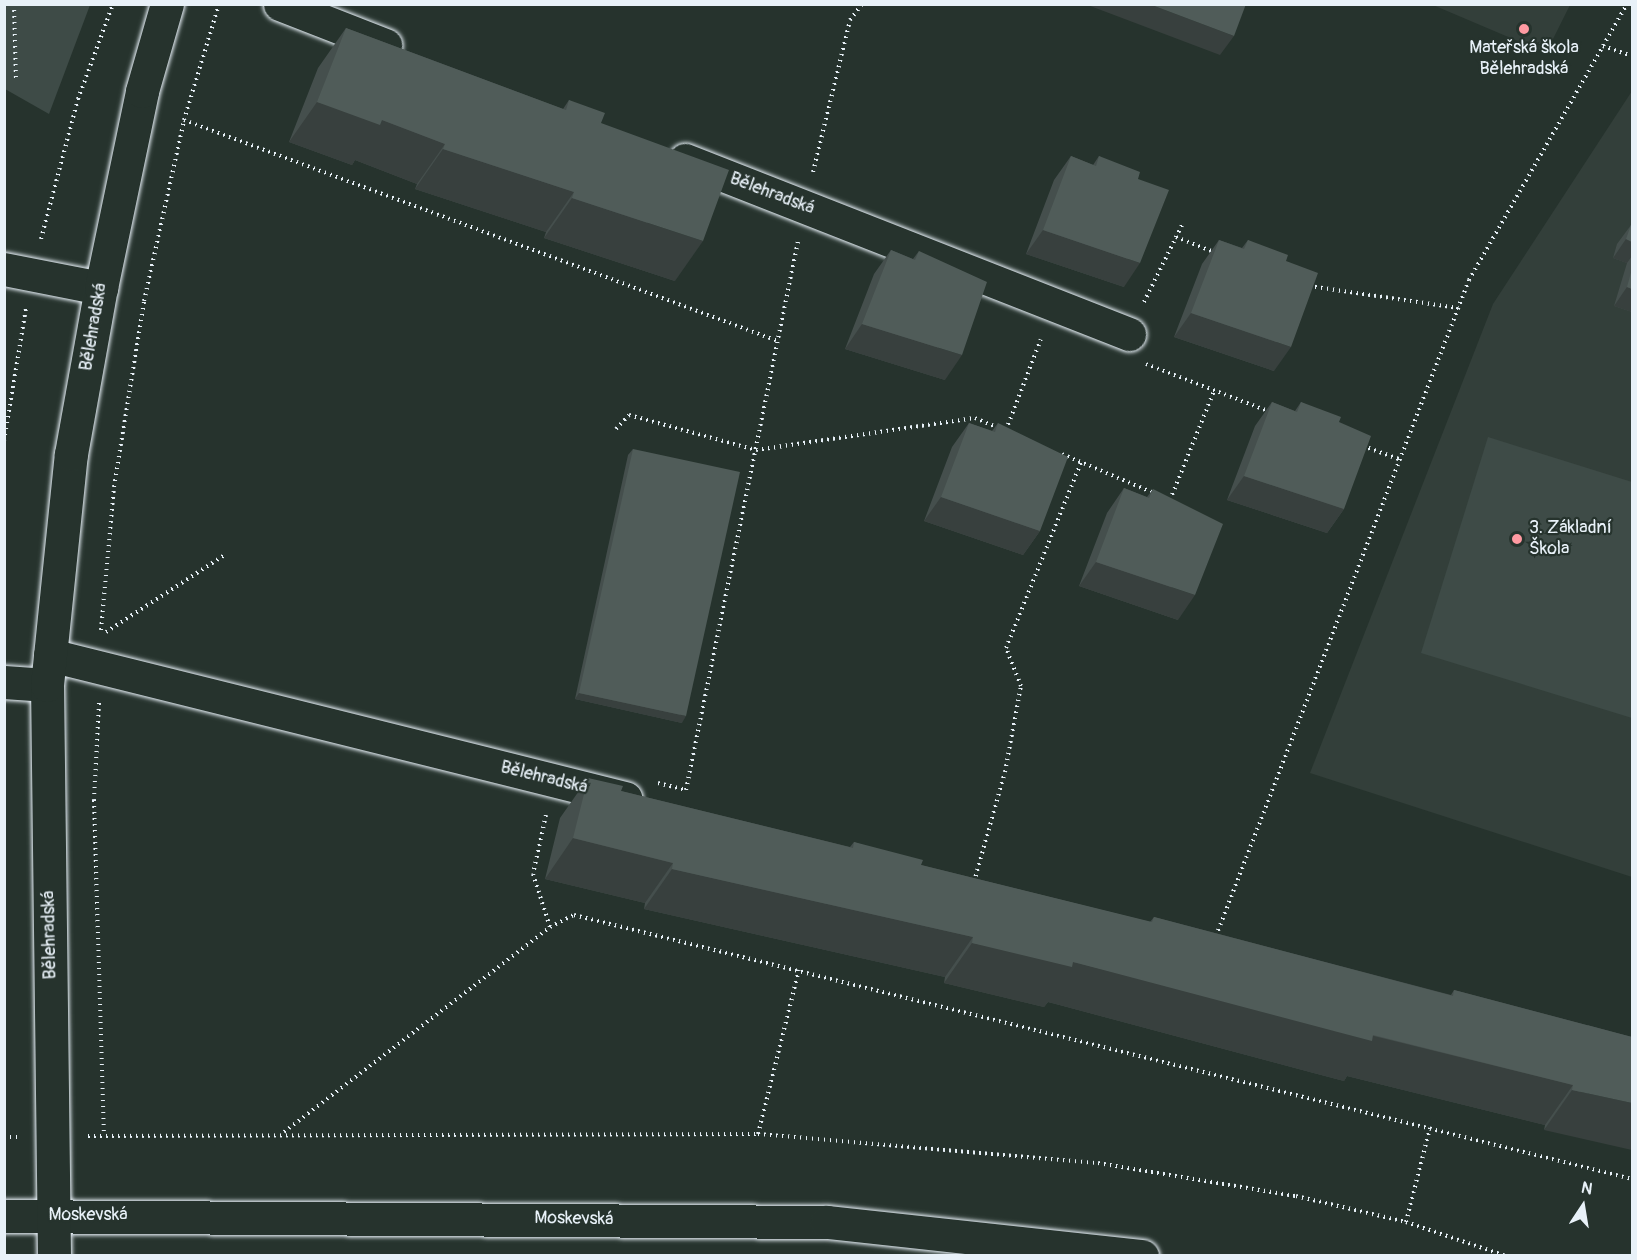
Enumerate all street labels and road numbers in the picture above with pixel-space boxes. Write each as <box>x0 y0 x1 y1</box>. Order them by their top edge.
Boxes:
street label: Bělehradská <box>727 168 817 220</box>
street label: Bělehradská <box>76 281 112 373</box>
street label: Bělehradská <box>498 757 590 799</box>
street label: Bělehradská <box>38 890 62 980</box>
street label: Moskevská <box>48 1204 128 1226</box>
street label: Moskevská <box>534 1208 614 1230</box>

